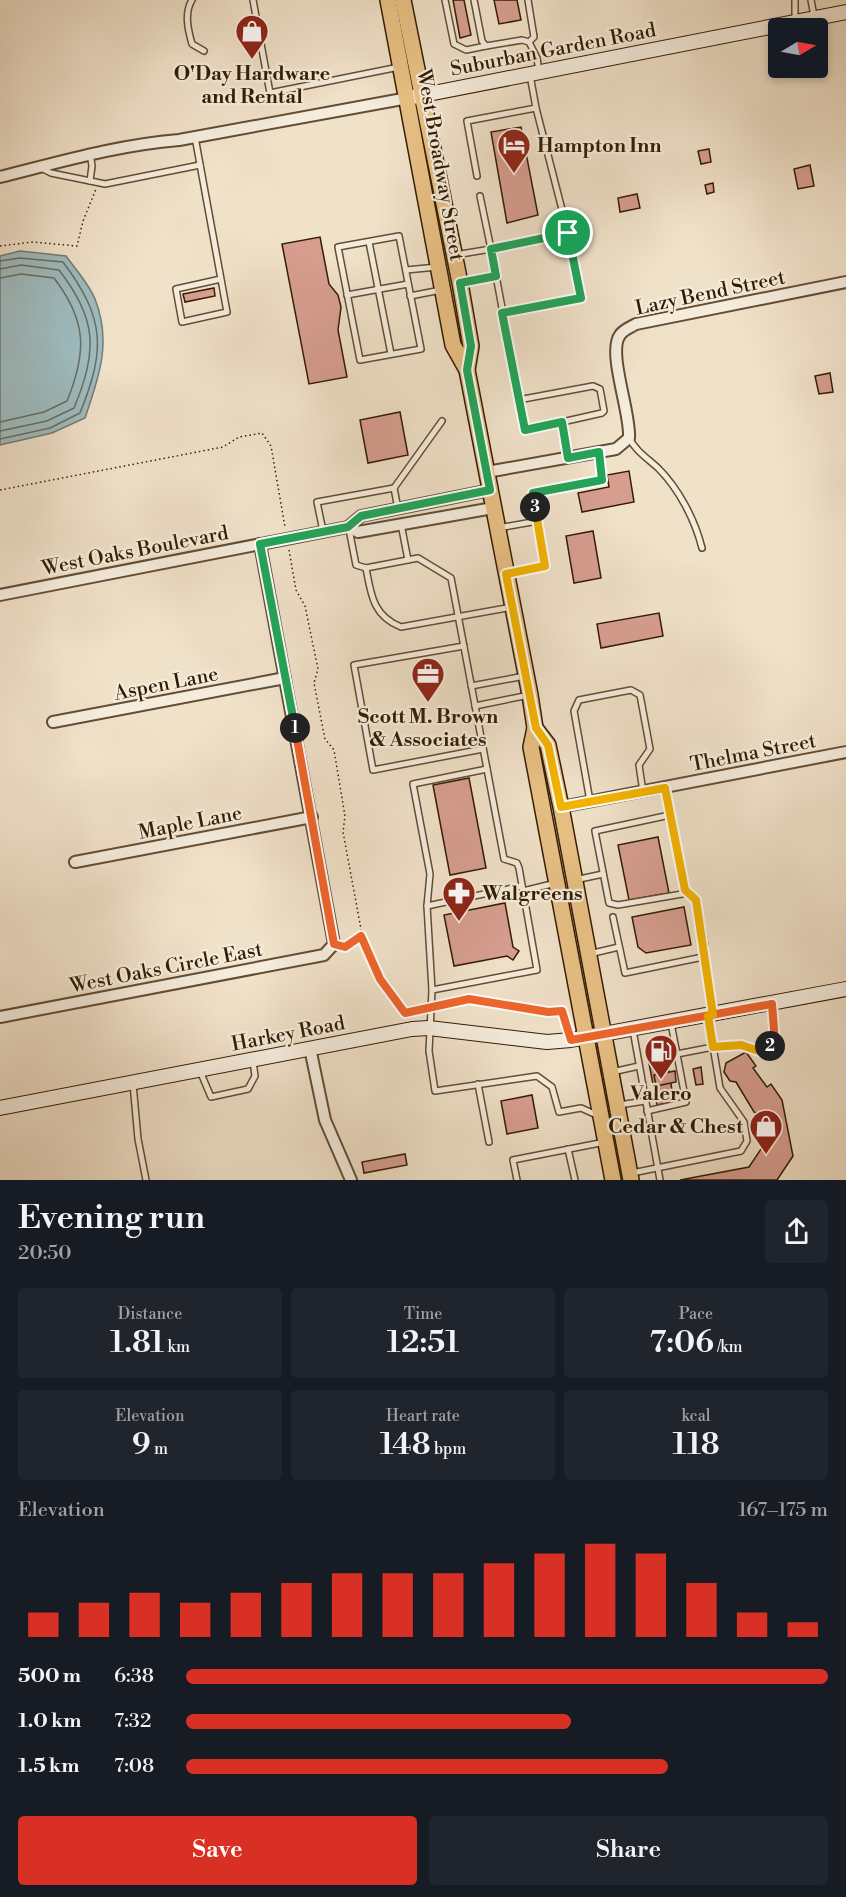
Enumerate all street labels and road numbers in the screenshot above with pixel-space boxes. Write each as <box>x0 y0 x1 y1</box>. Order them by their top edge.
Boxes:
street label: Suburban Garden Road <box>448 18 659 83</box>
street label: West Broadway Street <box>410 66 469 263</box>
street label: Lazy Bend Street <box>633 265 788 322</box>
street label: West Oaks Boulevard <box>39 521 231 582</box>
street label: Aspen Lane <box>111 662 220 707</box>
street label: Thelma Street <box>688 729 818 778</box>
street label: Maple Lane <box>136 801 244 846</box>
street label: West Oaks Circle East <box>67 938 265 1000</box>
street label: Harkey Road <box>229 1011 348 1058</box>

